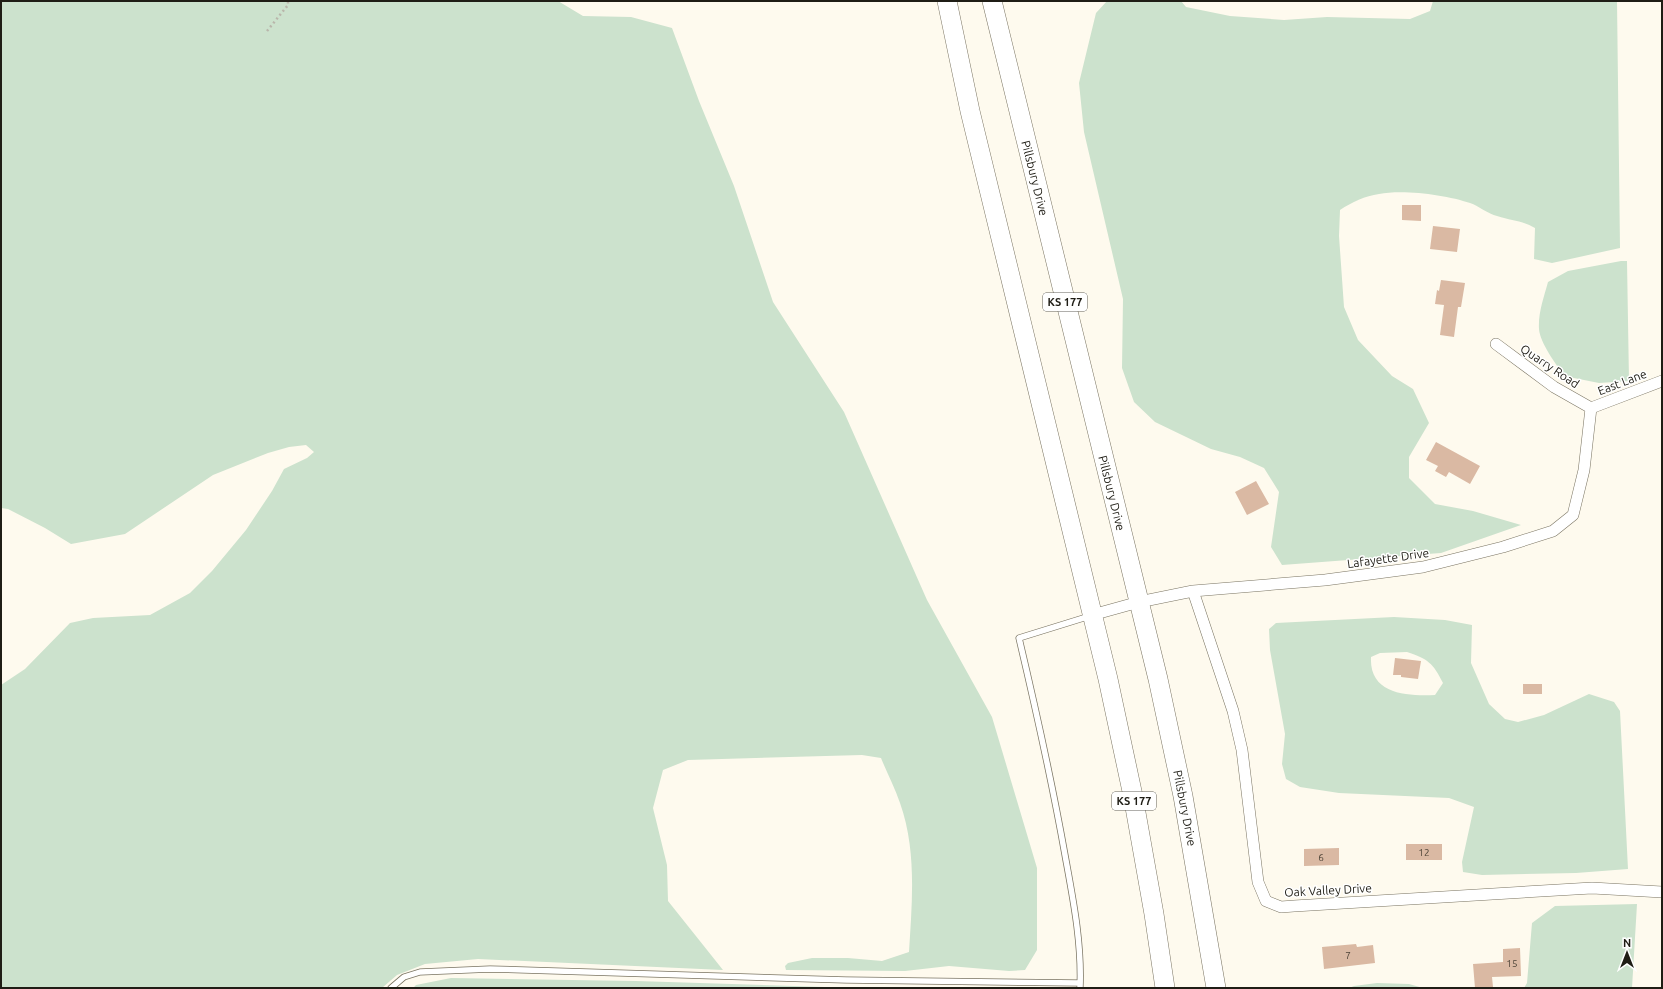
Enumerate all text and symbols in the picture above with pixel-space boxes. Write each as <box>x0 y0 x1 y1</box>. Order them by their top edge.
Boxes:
street label: Pillsbury Drive <box>1019 139 1051 217</box>
road number: KS 177 <box>1043 293 1087 311</box>
street label: Quarry Road <box>1518 342 1582 390</box>
street label: East Lane <box>1596 367 1648 397</box>
street label: Pillsbury Drive <box>1096 454 1128 532</box>
street label: Lafayette Drive <box>1346 546 1430 570</box>
street label: Pillsbury Drive <box>1171 769 1199 847</box>
road number: KS 177 <box>1112 792 1156 810</box>
house number: 12 <box>1418 847 1430 858</box>
house number: 6 <box>1318 852 1324 863</box>
street label: Oak Valley Drive <box>1284 881 1372 899</box>
north arrow <box>1607 933 1647 973</box>
text: N <box>1623 937 1631 949</box>
house number: 7 <box>1345 950 1351 961</box>
house number: 15 <box>1506 958 1518 969</box>

